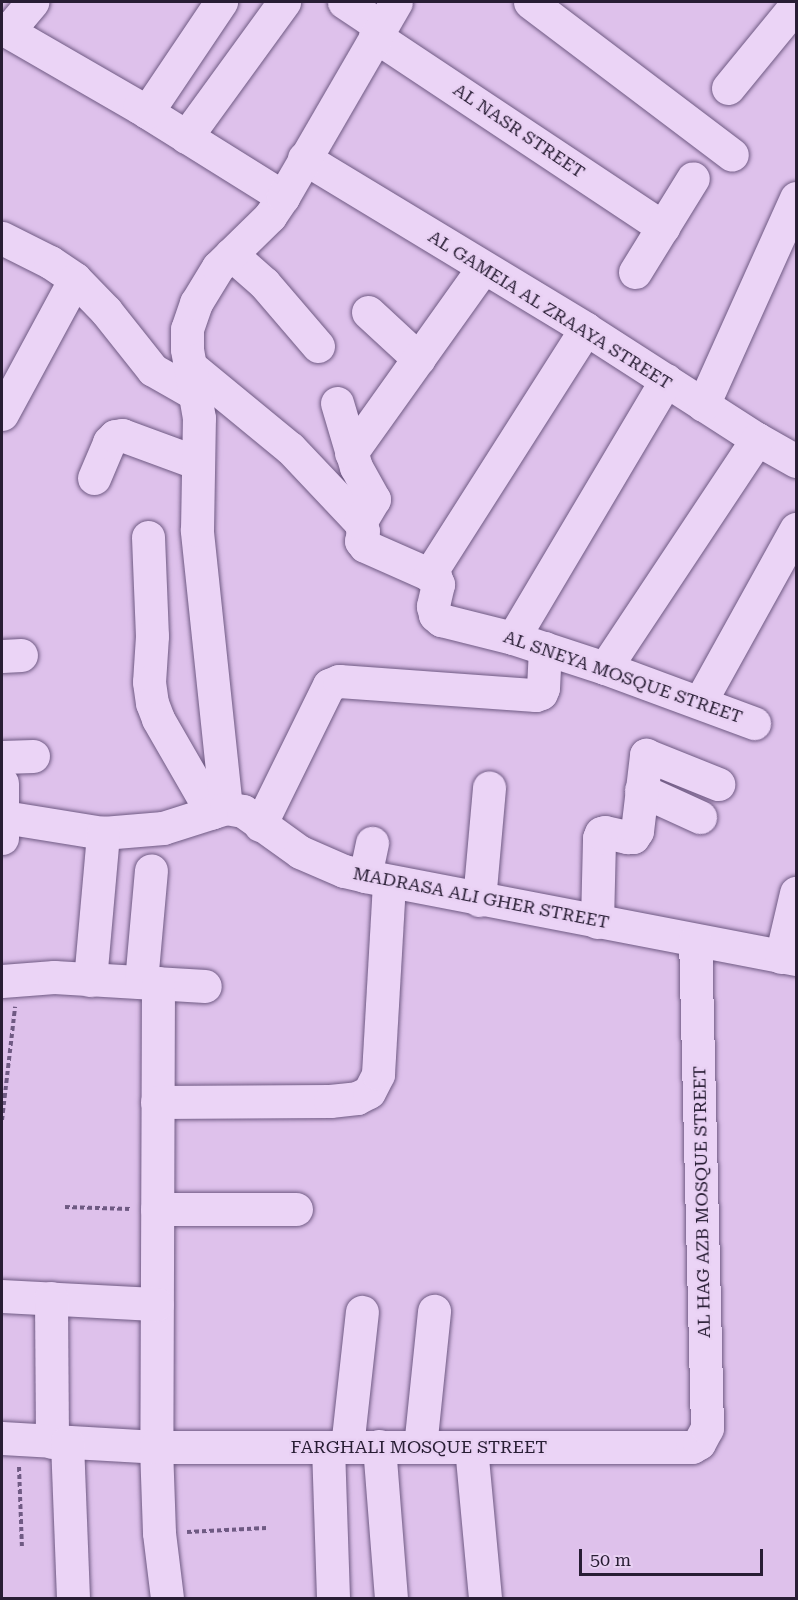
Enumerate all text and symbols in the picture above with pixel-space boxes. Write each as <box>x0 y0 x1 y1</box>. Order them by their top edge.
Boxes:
street label: AL NASR STREET <box>449 79 589 183</box>
street label: AL GAMEIA AL ZRAAYA STREET <box>424 226 676 394</box>
street label: AL SNEYA MOSQUE STREET <box>501 626 745 728</box>
street label: MADRASA ALI GHER STREET <box>351 863 611 933</box>
street label: AL HAG AZB MOSQUE STREET <box>689 1066 715 1338</box>
street label: FARGHALI MOSQUE STREET <box>291 1436 547 1458</box>
scale bar <box>582 1537 766 1575</box>
text: 50 m <box>590 1549 631 1570</box>

